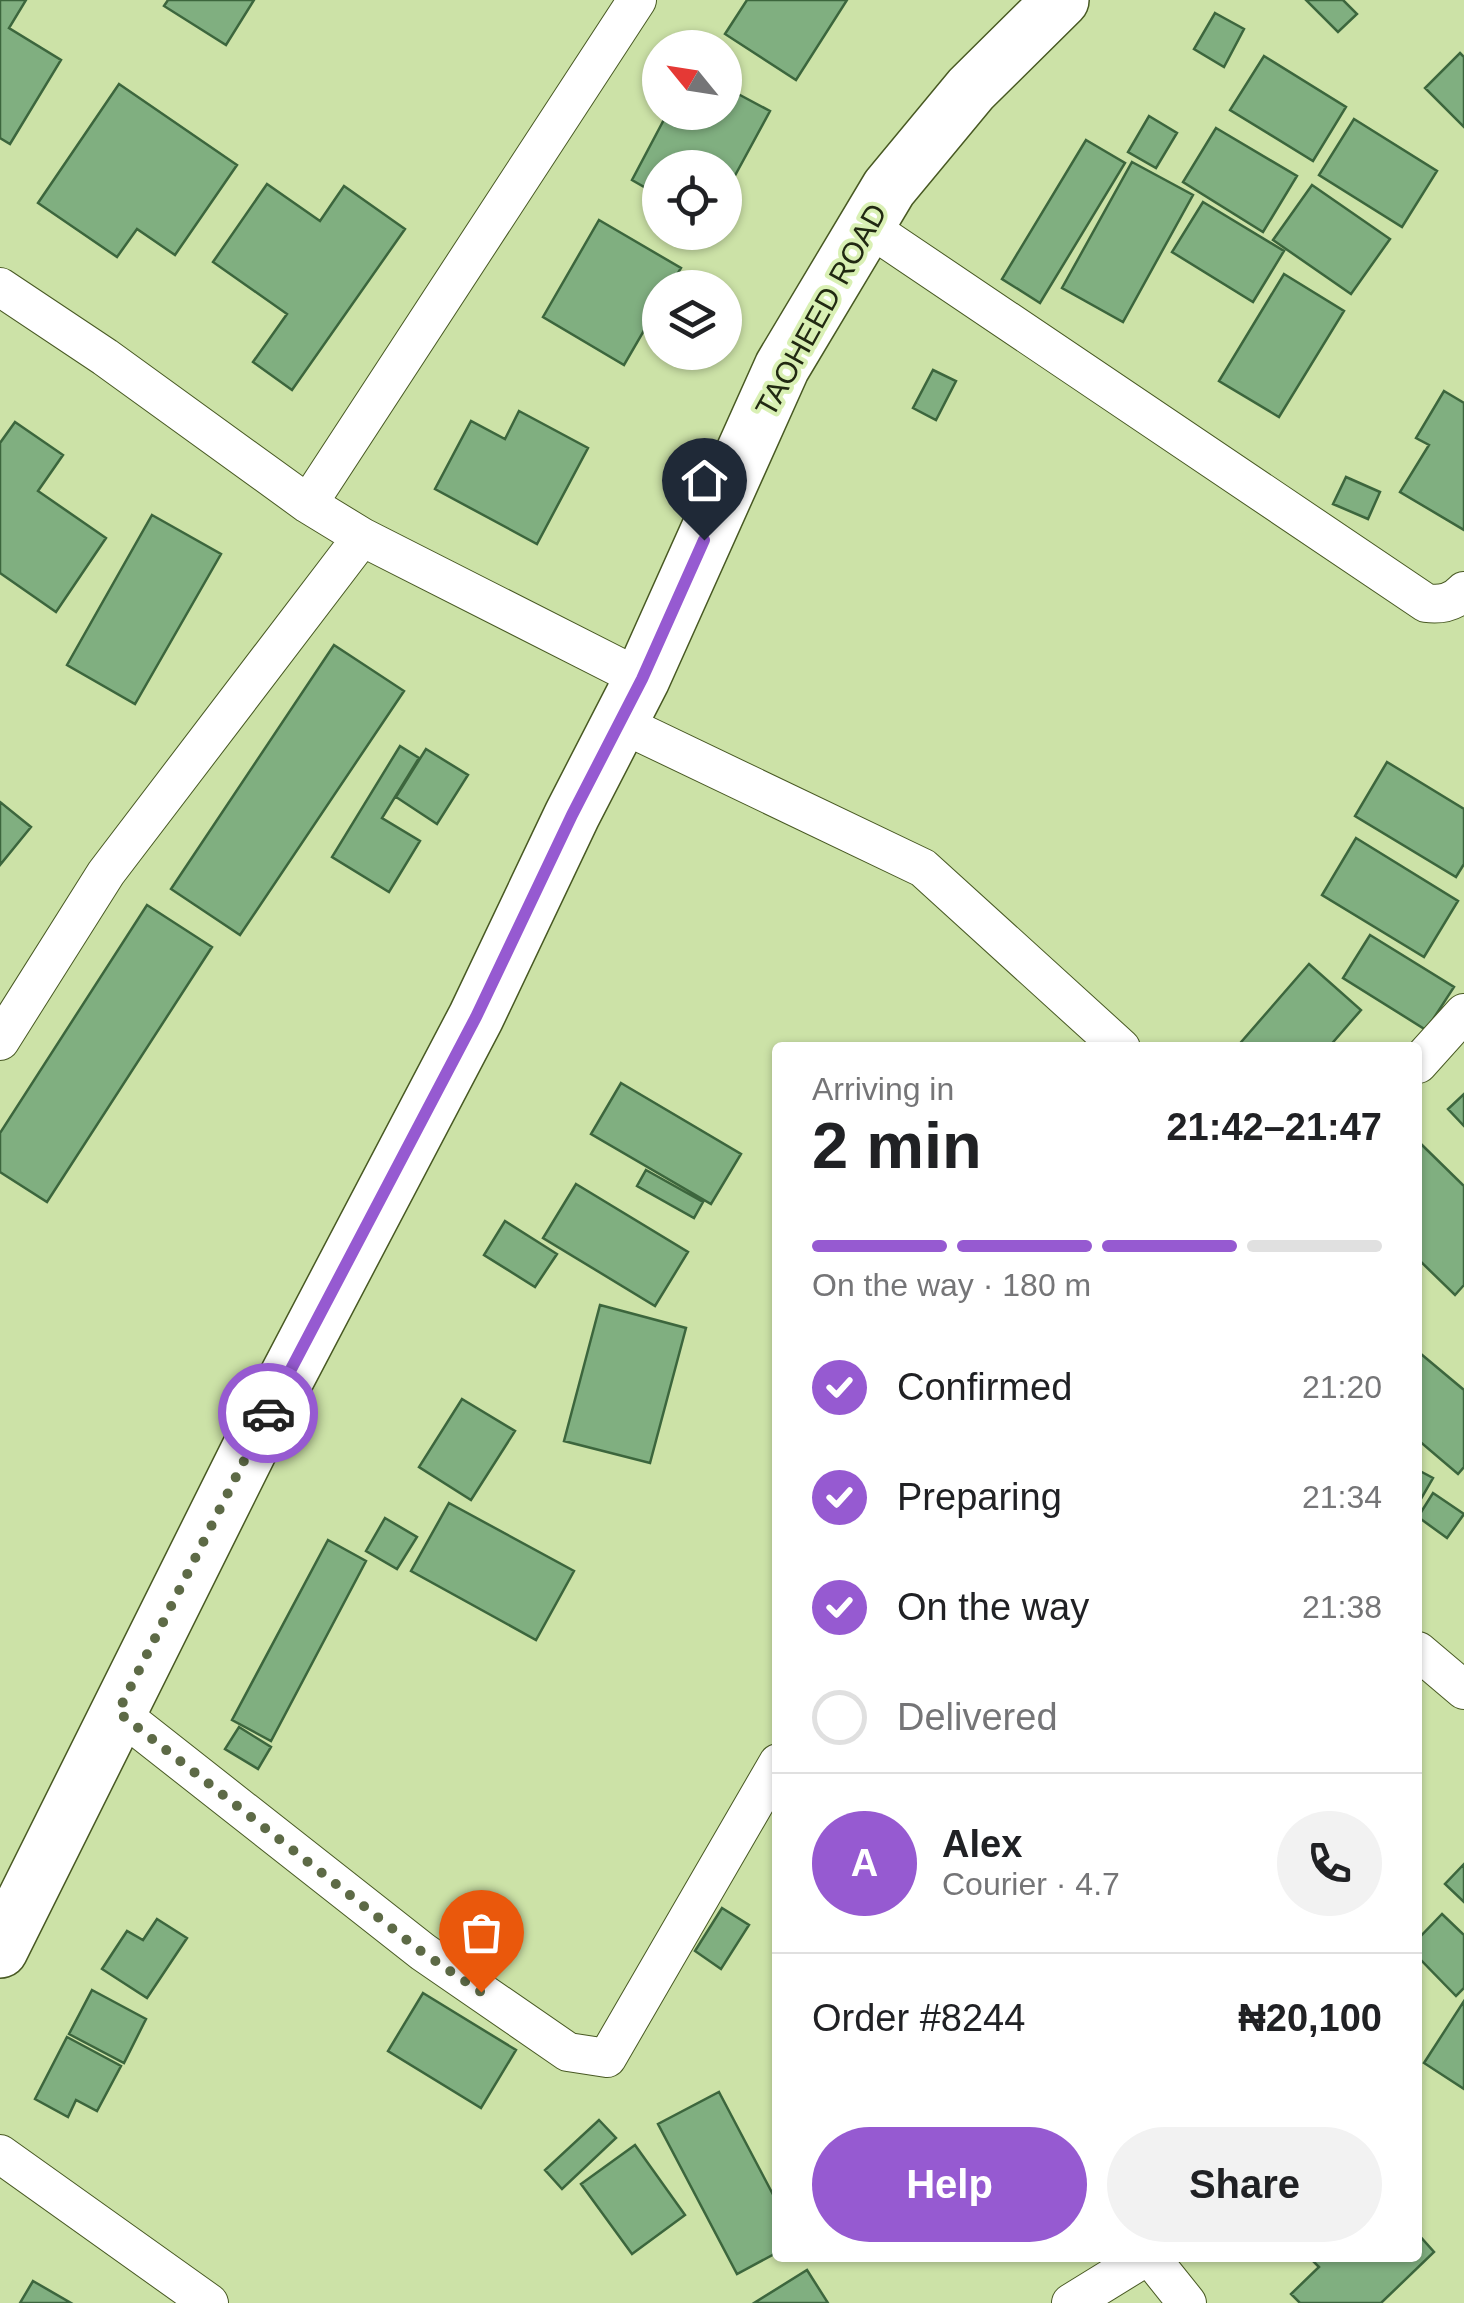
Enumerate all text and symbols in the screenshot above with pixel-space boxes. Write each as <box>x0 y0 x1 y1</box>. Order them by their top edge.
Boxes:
north arrow <box>642 30 742 130</box>
map controls <box>642 30 742 370</box>
button: locate <box>642 150 742 250</box>
street label: TAOHEED ROAD <box>749 198 893 422</box>
button: layers <box>642 270 742 370</box>
pin <box>662 438 747 541</box>
icon: home <box>677 453 732 508</box>
text: Arriving in <box>812 1071 954 1107</box>
text: 21:42–21:47 <box>1166 1106 1382 1148</box>
text: 2 min <box>812 1109 982 1182</box>
text: On the way · 180 m <box>812 1267 1091 1303</box>
icon: check <box>812 1360 867 1415</box>
courier <box>218 1363 318 1463</box>
text: Confirmed <box>897 1366 1072 1408</box>
text: 21:20 <box>1302 1369 1382 1405</box>
icon: car <box>241 1386 296 1441</box>
icon: check <box>812 1470 867 1525</box>
text: Preparing <box>897 1476 1062 1518</box>
text: 21:34 <box>1302 1479 1382 1515</box>
icon: check <box>812 1580 867 1635</box>
text: On the way <box>897 1586 1089 1628</box>
text: 21:38 <box>1302 1589 1382 1625</box>
text: Delivered <box>897 1696 1058 1738</box>
button: phone <box>1277 1811 1382 1916</box>
text: Alex <box>942 1823 1022 1865</box>
text: A <box>851 1842 878 1884</box>
text: Courier · 4.7 <box>942 1866 1120 1902</box>
pin <box>439 1890 524 1993</box>
icon: bag <box>454 1905 509 1960</box>
text: Order #8244 <box>812 1997 1025 2039</box>
text: ₦20,100 <box>1238 1997 1382 2039</box>
button: Help <box>812 2127 1087 2242</box>
button: Share <box>1107 2127 1382 2242</box>

